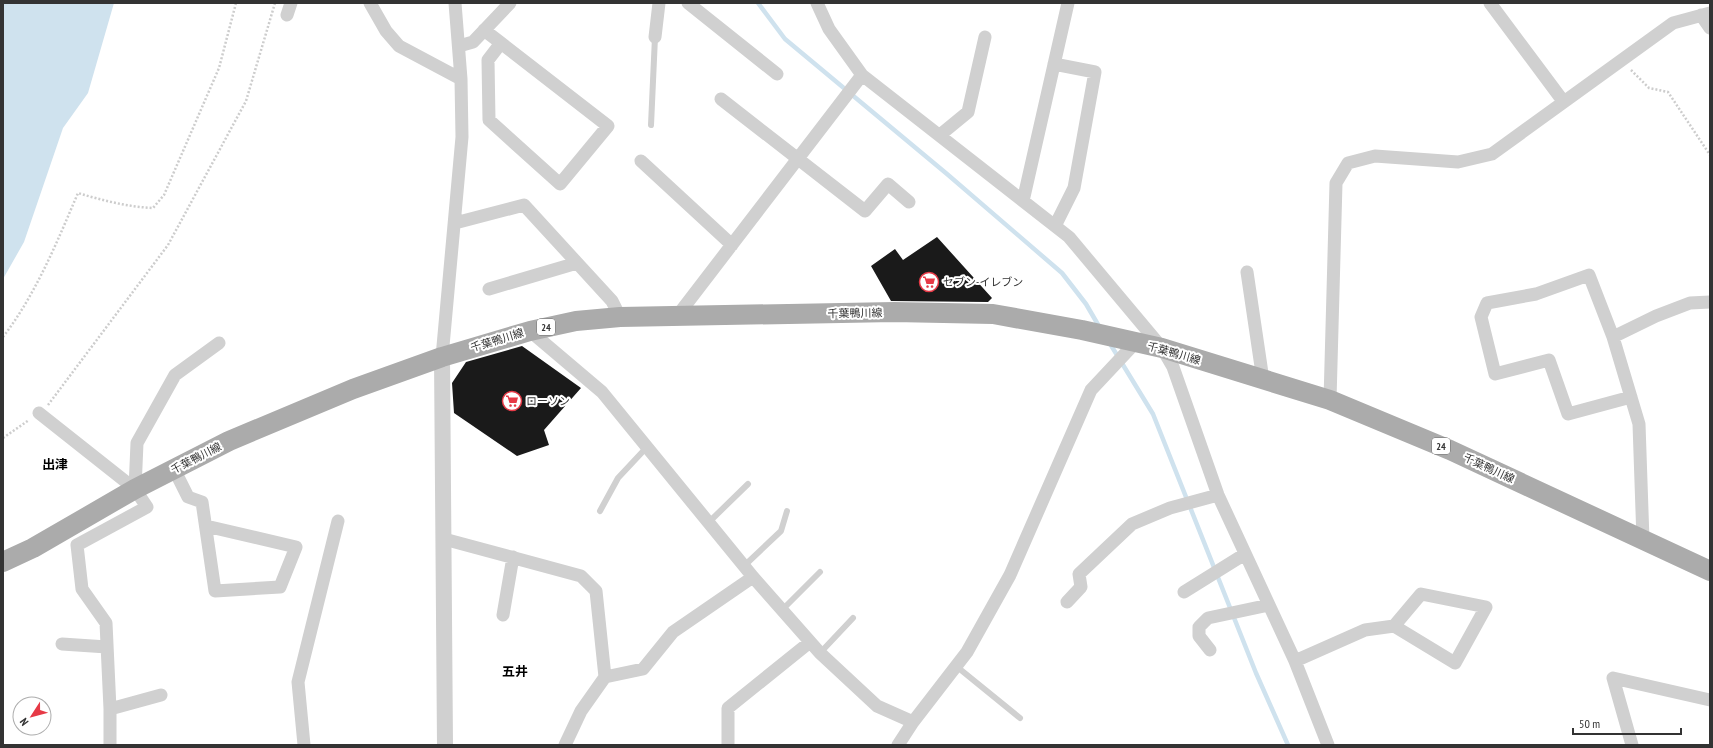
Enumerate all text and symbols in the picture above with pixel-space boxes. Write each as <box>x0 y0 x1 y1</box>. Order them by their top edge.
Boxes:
supermarket icon: セブン-イレブン <box>918 271 940 293</box>
place label: セブン-イレブン <box>943 275 1023 289</box>
street label: 千葉鴨川線 <box>827 306 883 320</box>
road number: 24 <box>537 319 555 335</box>
street label: 千葉鴨川線 <box>469 325 525 355</box>
street label: 千葉鴨川線 <box>1146 339 1202 367</box>
supermarket icon: ローソン <box>501 390 523 412</box>
place label: ローソン <box>526 394 570 408</box>
road number: 24 <box>1432 438 1450 454</box>
street label: 千葉鴨川線 <box>168 439 224 477</box>
street label: 千葉鴨川線 <box>1461 450 1517 486</box>
district label: 出津 <box>42 456 68 473</box>
district label: 五井 <box>502 663 528 680</box>
north arrow <box>12 696 52 736</box>
scale bar <box>1573 710 1681 736</box>
text: N <box>16 715 31 728</box>
text: 50 m <box>1579 716 1600 731</box>

